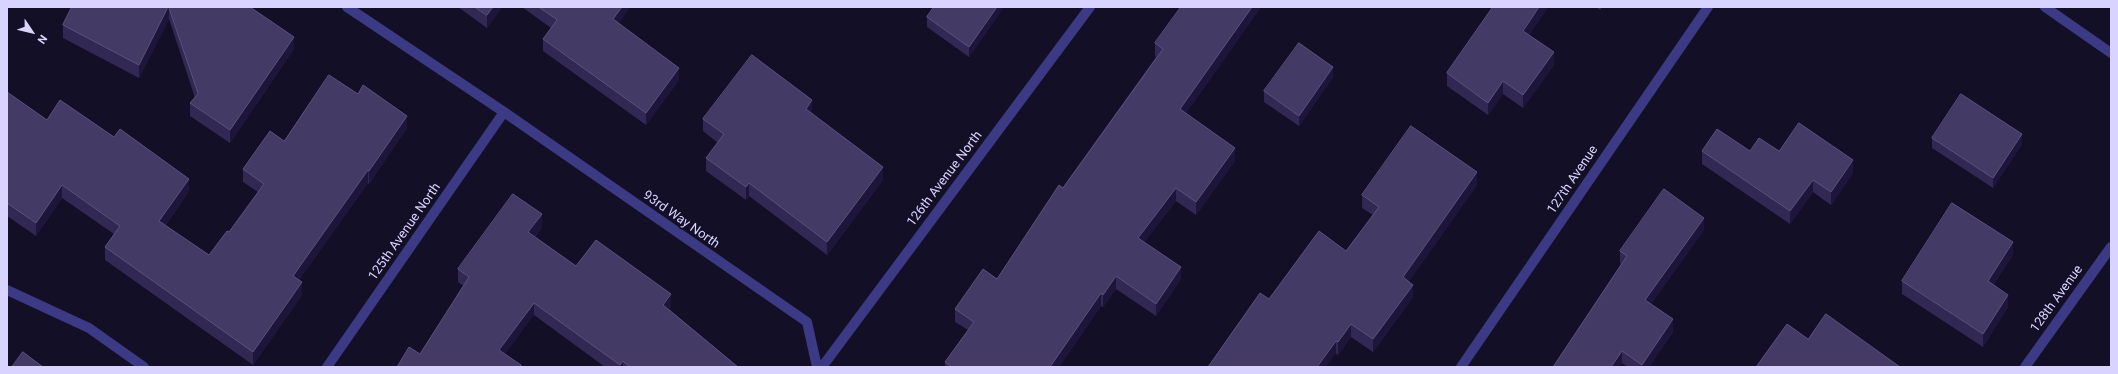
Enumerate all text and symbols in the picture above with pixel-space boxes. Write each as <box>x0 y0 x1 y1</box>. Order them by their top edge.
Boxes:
north arrow <box>12 12 52 52</box>
text: N <box>35 32 50 46</box>
street label: 126th Avenue North <box>904 128 986 230</box>
street label: 127th Avenue <box>1544 143 1602 217</box>
street label: 125th Avenue North <box>366 180 444 284</box>
street label: 93rd Way North <box>640 188 722 252</box>
street label: 128th Avenue <box>2027 262 2087 336</box>

